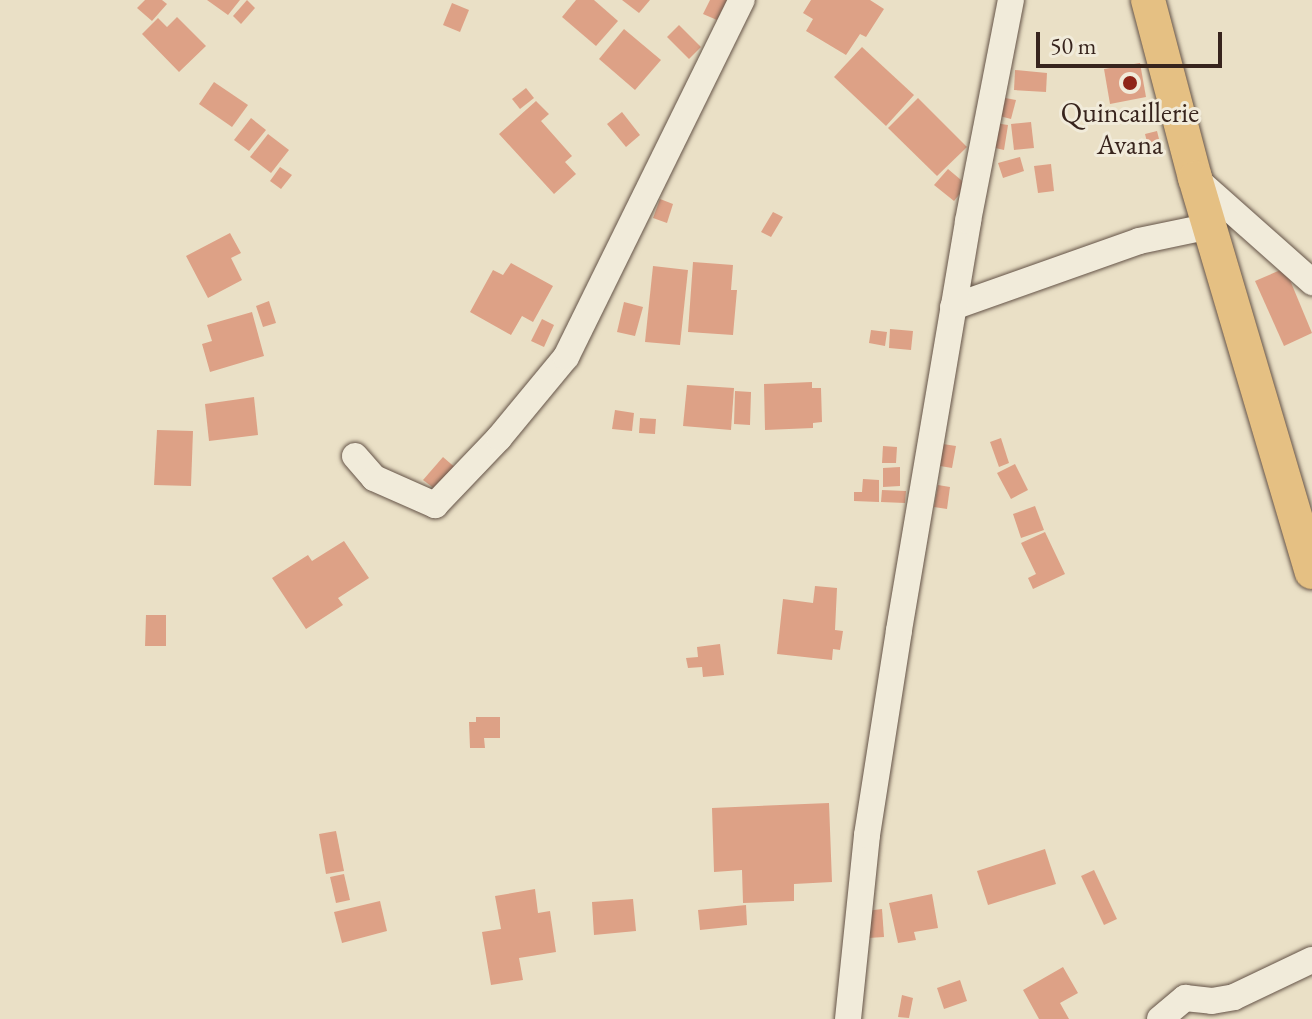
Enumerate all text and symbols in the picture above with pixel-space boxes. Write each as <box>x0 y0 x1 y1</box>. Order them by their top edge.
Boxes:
scale bar <box>1040 16 1226 66</box>
text: 50 m <box>1050 30 1097 61</box>
marker: Quincaillerie Avana <box>1121 74 1139 92</box>
place label: Quincaillerie Avana <box>1061 95 1199 161</box>

